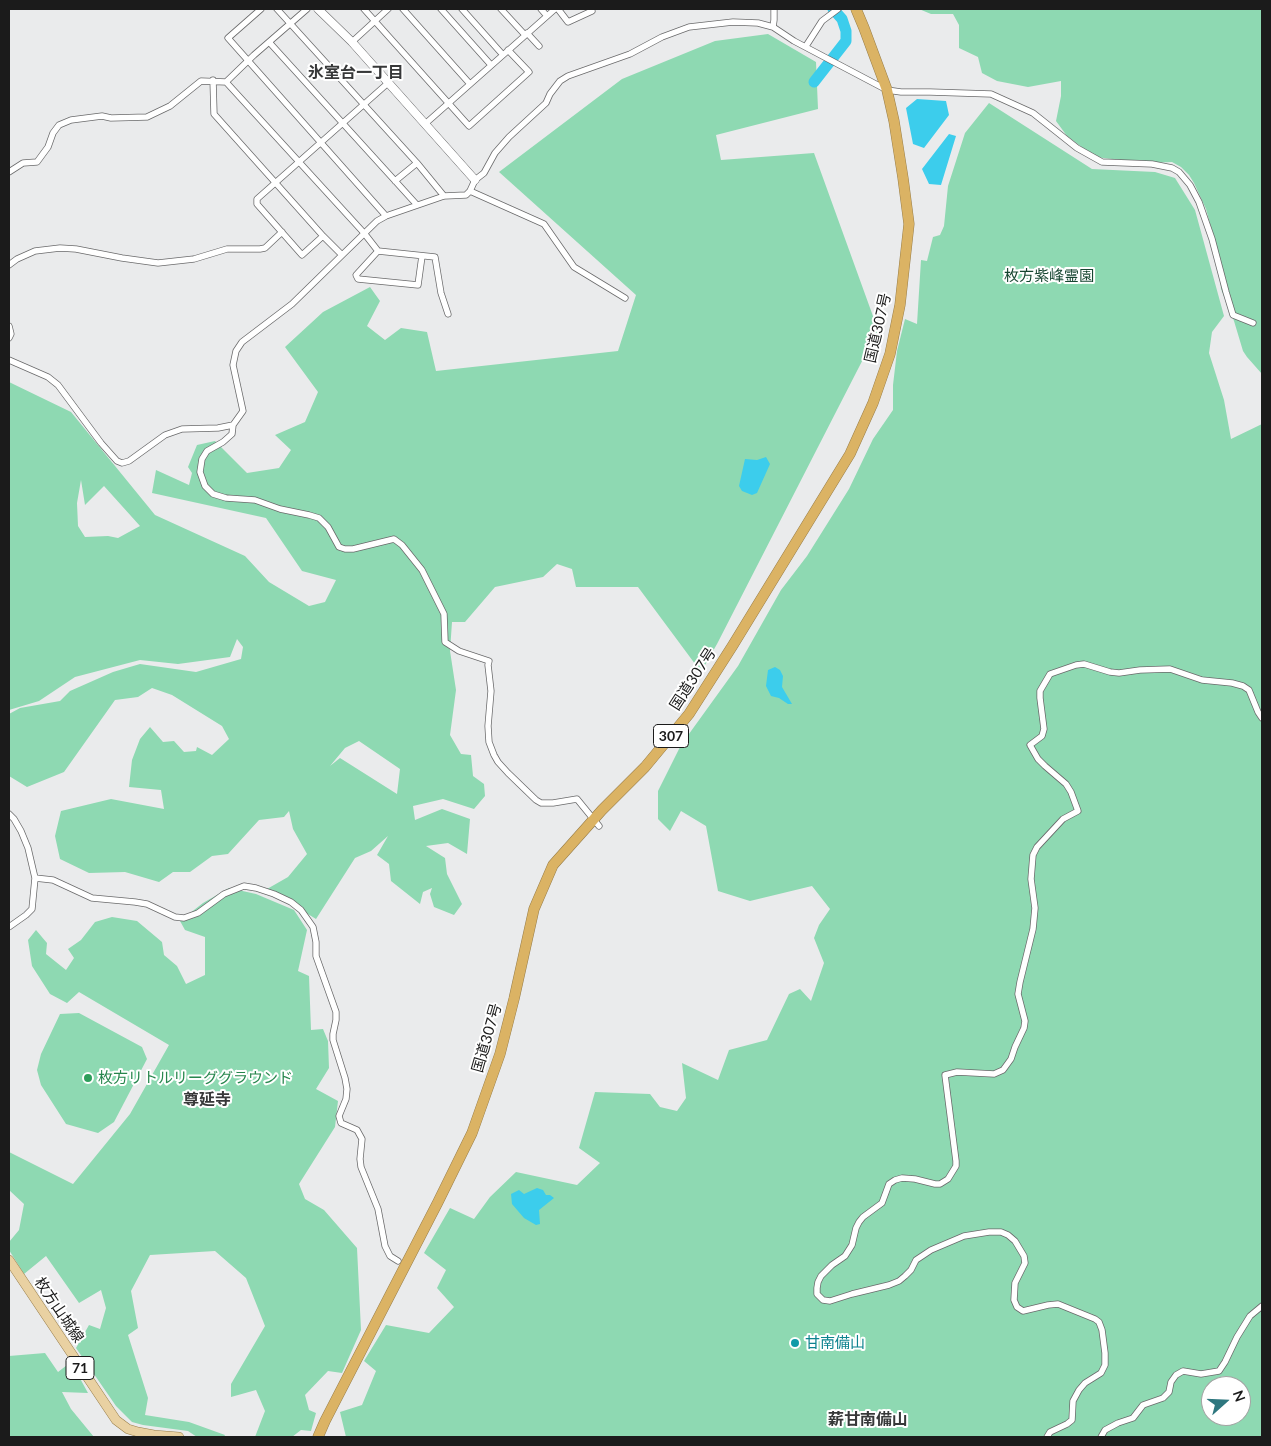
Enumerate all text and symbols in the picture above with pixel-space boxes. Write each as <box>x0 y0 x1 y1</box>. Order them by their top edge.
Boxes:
district label: 氷室台一丁目 <box>308 63 404 83</box>
park label: 枚方紫峰霊園 <box>1004 267 1094 285</box>
street label: 国道307号 <box>861 291 895 365</box>
street label: 国道307号 <box>666 644 720 714</box>
road number: 307 <box>654 724 688 748</box>
street label: 国道307号 <box>469 1001 505 1075</box>
place label: 枚方リトルリーググラウンド <box>98 1069 293 1087</box>
marker: 枚方リトルリーググラウンド <box>82 1072 94 1084</box>
district label: 尊延寺 <box>183 1090 231 1110</box>
street label: 枚方山城線 <box>31 1274 87 1346</box>
place label: 甘南備山 <box>805 1334 865 1352</box>
marker: 甘南備山 <box>789 1337 801 1349</box>
road number: 71 <box>66 1356 94 1380</box>
north arrow <box>1201 1376 1251 1426</box>
text: N <box>1230 1388 1249 1404</box>
district label: 薪甘南備山 <box>828 1410 908 1430</box>

